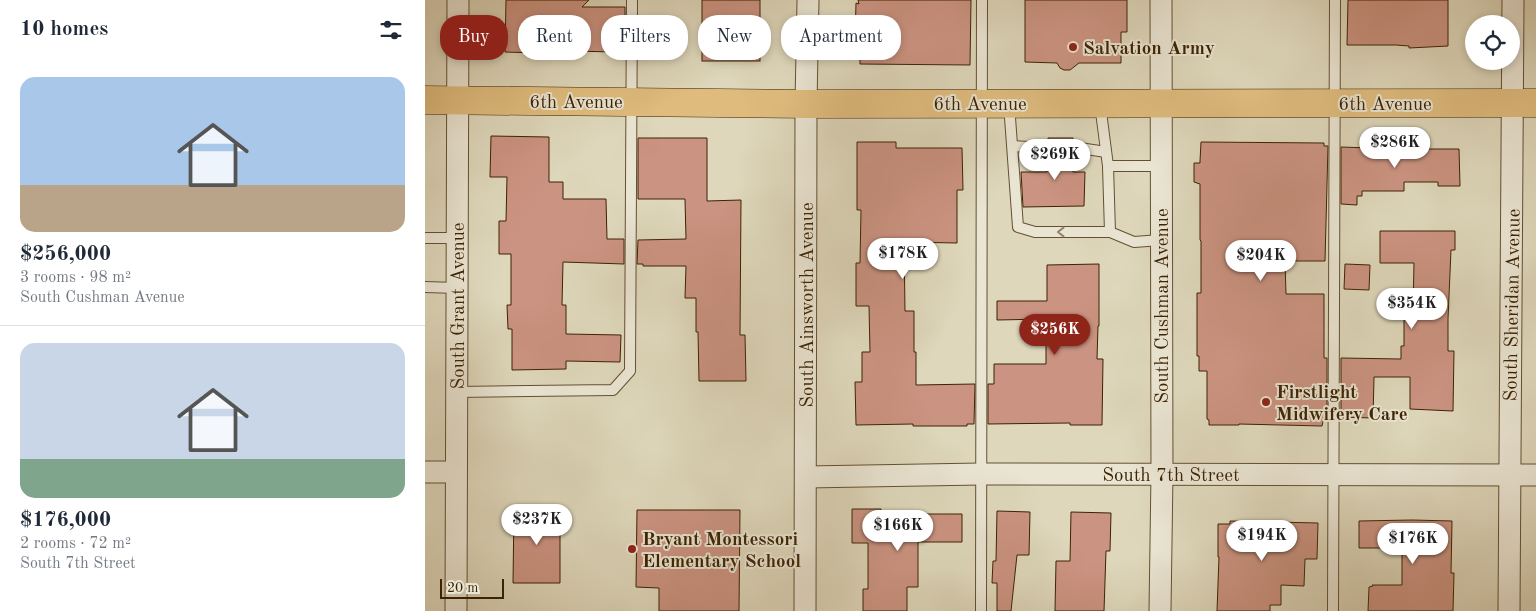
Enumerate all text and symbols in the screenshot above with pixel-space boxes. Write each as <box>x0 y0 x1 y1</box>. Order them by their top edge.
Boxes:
chip: Buy <box>440 15 508 60</box>
chip: Rent <box>518 15 591 60</box>
chip: Filters <box>601 15 688 60</box>
chip: New <box>698 15 771 60</box>
chip: Apartment <box>781 15 901 60</box>
map controls <box>1465 15 1520 70</box>
button: locate <box>1465 15 1520 70</box>
icon: filters <box>377 16 405 44</box>
text: 10 homes <box>20 19 108 40</box>
place label: Salvation Army <box>1083 40 1215 59</box>
marker: Salvation Army <box>1067 41 1079 53</box>
street label: 6th Avenue <box>529 94 623 113</box>
street label: 6th Avenue <box>933 96 1027 115</box>
street label: 6th Avenue <box>1338 96 1432 115</box>
icon: home <box>168 110 258 200</box>
pin: $286K <box>1360 126 1430 169</box>
text: $286K <box>1370 135 1420 151</box>
pin: $269K <box>1020 138 1090 181</box>
text: $269K <box>1030 147 1080 163</box>
street label: South Ainsworth Avenue <box>799 202 818 408</box>
street label: South Cushman Avenue <box>1154 208 1173 404</box>
street label: South Sheridan Avenue <box>1502 209 1525 402</box>
street label: South Grant Avenue <box>450 222 469 390</box>
one-way arrow <box>1057 227 1065 237</box>
pin: $178K <box>868 238 938 280</box>
pin: $204K <box>1226 240 1296 282</box>
text: $256,000 <box>20 244 111 265</box>
text: $178K <box>878 246 928 262</box>
text: $204K <box>1236 248 1286 264</box>
text: 3 rooms · 98 m² <box>20 270 131 286</box>
pin: $354K <box>1377 288 1447 330</box>
text: South Cushman Avenue <box>20 290 185 306</box>
text: $354K <box>1387 296 1437 312</box>
pin: $256K <box>1020 314 1090 356</box>
text: $256K <box>1030 322 1080 338</box>
icon: home <box>168 375 258 465</box>
place label: Firstlight Midwifery Care <box>1276 384 1408 425</box>
marker: Firstlight Midwifery Care <box>1260 396 1272 408</box>
street label: South 7th Street <box>1102 467 1240 486</box>
pin: $237K <box>502 504 572 546</box>
text: $176,000 <box>20 510 111 531</box>
pin: $166K <box>863 510 933 552</box>
text: $237K <box>512 512 562 528</box>
text: $166K <box>873 518 923 534</box>
pin: $194K <box>1227 520 1297 562</box>
pin: $176K <box>1378 522 1448 565</box>
text: $194K <box>1237 528 1287 544</box>
place label: Bryant Montessori Elementary School <box>642 531 801 572</box>
text: $176K <box>1388 531 1438 547</box>
text: 2 rooms · 72 m² <box>20 536 131 552</box>
marker: Bryant Montessori Elementary School <box>626 543 638 555</box>
text: South 7th Street <box>20 556 136 572</box>
scale bar <box>440 576 504 599</box>
text: 20 m <box>447 581 478 595</box>

